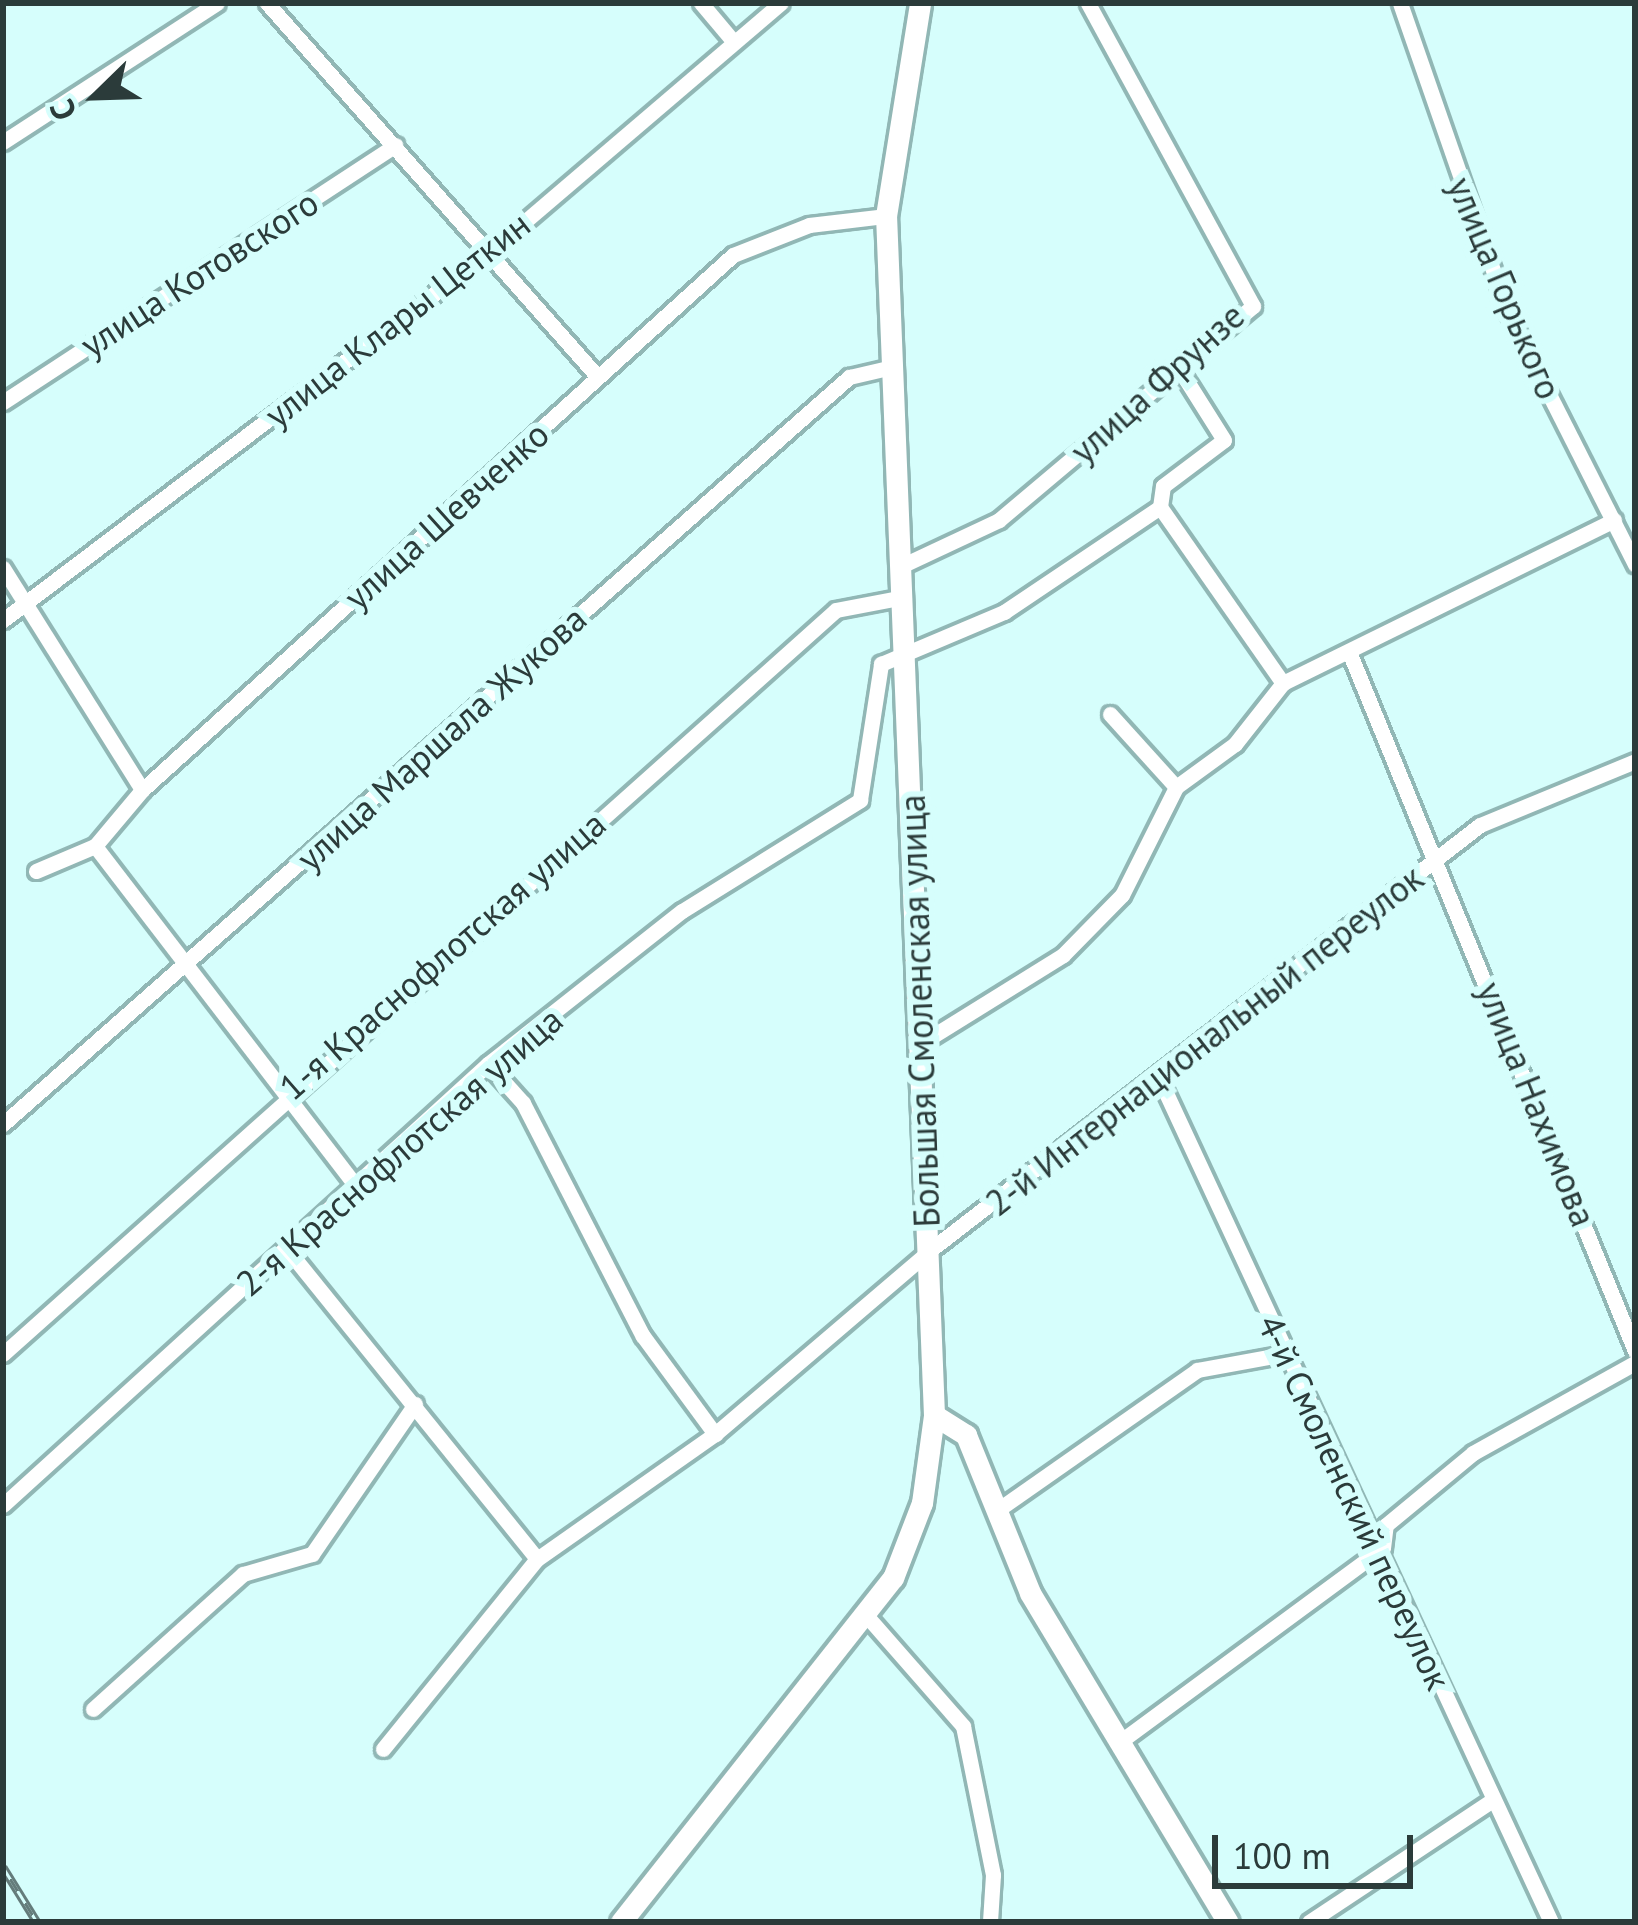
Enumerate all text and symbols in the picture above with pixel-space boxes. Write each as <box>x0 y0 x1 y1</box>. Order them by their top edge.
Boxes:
north arrow <box>36 36 156 156</box>
text: С <box>39 93 86 127</box>
street label: улица Горького <box>1439 171 1571 405</box>
street label: улица Котовского <box>72 180 326 366</box>
street label: улица Клары Цеткин <box>256 202 538 436</box>
street label: улица Фрунзе <box>1061 294 1253 472</box>
street label: улица Шевченко <box>335 412 557 618</box>
street label: улица Маршала Жукова <box>287 597 595 879</box>
street label: Большая Смоленская улица <box>890 794 948 1228</box>
street label: 1-я Краснофлотская улица <box>270 802 614 1108</box>
street label: 2-й Интернациональный переулок <box>977 856 1431 1224</box>
street label: улица Нахимова <box>1468 975 1606 1233</box>
street label: 2-я Краснофлотская улица <box>227 998 571 1304</box>
street label: 4-й Смоленский переулок <box>1249 1308 1461 1696</box>
scale bar <box>1218 1811 1419 1885</box>
text: 100 m <box>1233 1832 1331 1879</box>

